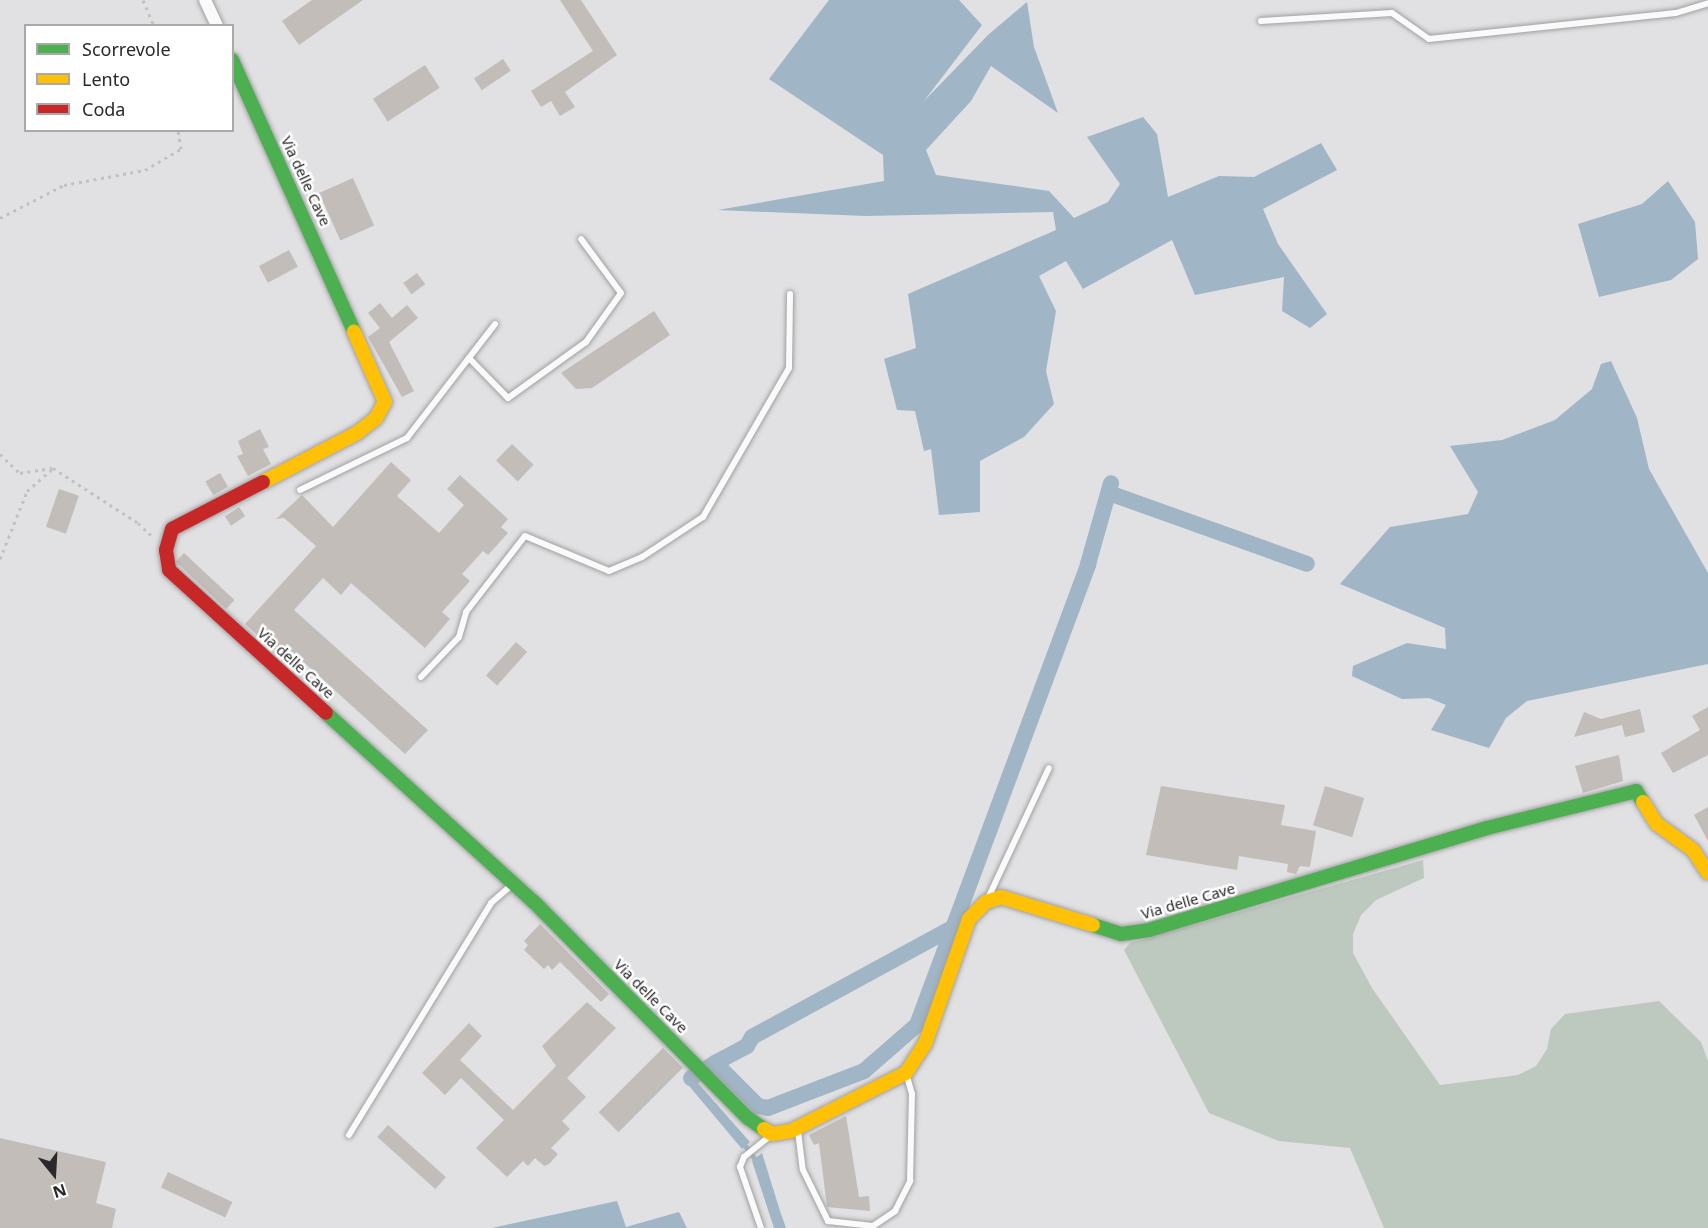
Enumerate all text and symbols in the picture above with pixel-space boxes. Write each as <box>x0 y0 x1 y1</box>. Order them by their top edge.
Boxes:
legend <box>24 24 234 132</box>
text: Scorrevole <box>82 37 171 61</box>
text: Lento <box>82 67 130 91</box>
text: Coda <box>82 97 125 121</box>
street label: Via delle Cave <box>277 133 335 229</box>
street label: Via delle Cave <box>254 624 338 702</box>
street label: Via delle Cave <box>1139 879 1237 923</box>
street label: Via delle Cave <box>610 955 692 1037</box>
north arrow <box>24 1144 84 1204</box>
text: N <box>50 1179 69 1204</box>

